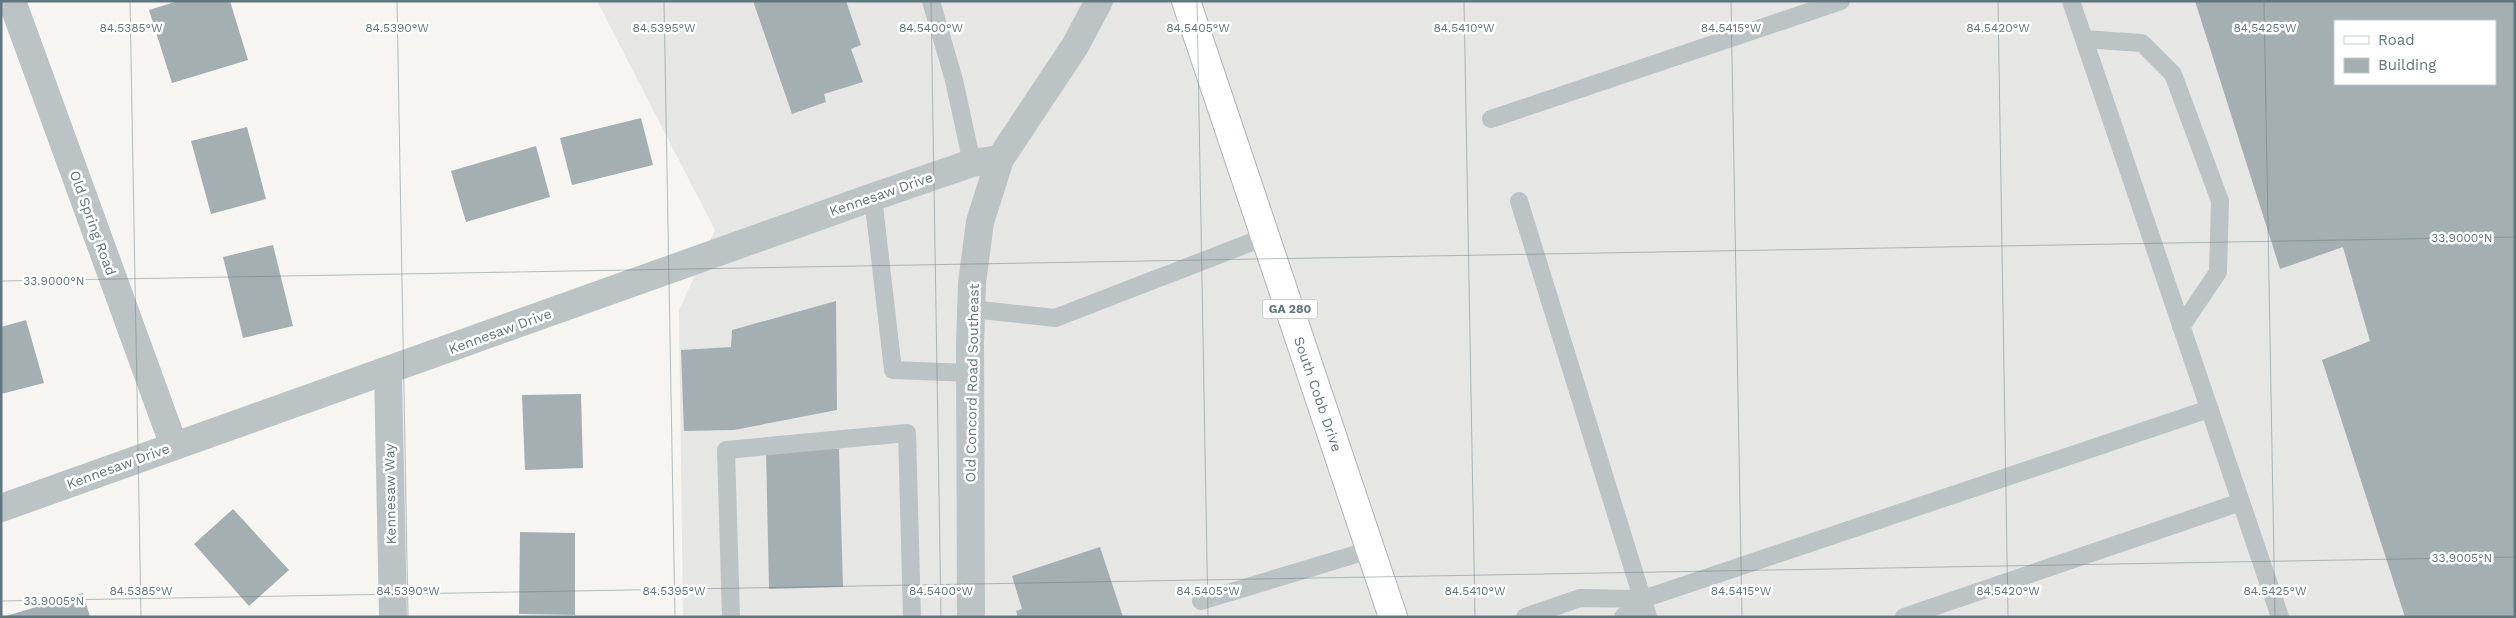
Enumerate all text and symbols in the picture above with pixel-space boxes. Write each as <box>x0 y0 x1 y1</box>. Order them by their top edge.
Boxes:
legend <box>2334 20 2496 85</box>
text: 84.5385°W <box>99 21 163 35</box>
text: 84.5390°W <box>365 21 429 35</box>
text: 84.5395°W <box>632 21 696 35</box>
text: 84.5400°W <box>899 21 964 35</box>
text: 84.5405°W <box>1166 21 1230 35</box>
text: 84.5410°W <box>1433 21 1495 35</box>
text: 84.5415°W <box>1701 21 1762 35</box>
text: 84.5420°W <box>1966 21 2030 35</box>
text: 84.5425°W <box>2233 21 2297 35</box>
text: Road <box>2378 31 2415 49</box>
text: Building <box>2378 56 2436 74</box>
street label: Old Spring Road <box>67 168 119 278</box>
street label: Kennesaw Drive <box>827 169 935 219</box>
text: 33.9000°N <box>2431 231 2493 245</box>
text: 33.9000°N <box>23 274 85 288</box>
street label: Old Concord Road Southeast <box>962 283 982 483</box>
road number: GA 280 <box>1262 300 1318 318</box>
street label: Kennesaw Drive <box>446 305 554 357</box>
street label: South Cobb Drive <box>1291 334 1345 454</box>
street label: Kennesaw Drive <box>64 440 172 492</box>
street label: Kennesaw Way <box>381 443 399 544</box>
text: 33.9005°N <box>2432 551 2492 565</box>
text: 84.5385°W <box>109 584 173 598</box>
text: 84.5390°W <box>376 584 440 598</box>
text: 84.5395°W <box>642 584 706 598</box>
text: 84.5400°W <box>909 584 974 598</box>
text: 84.5405°W <box>1176 584 1240 598</box>
text: 84.5410°W <box>1444 584 1506 598</box>
text: 84.5415°W <box>1711 584 1772 598</box>
text: 84.5420°W <box>1976 584 2040 598</box>
text: 84.5425°W <box>2243 584 2307 598</box>
text: 33.9005°N <box>24 594 84 608</box>

